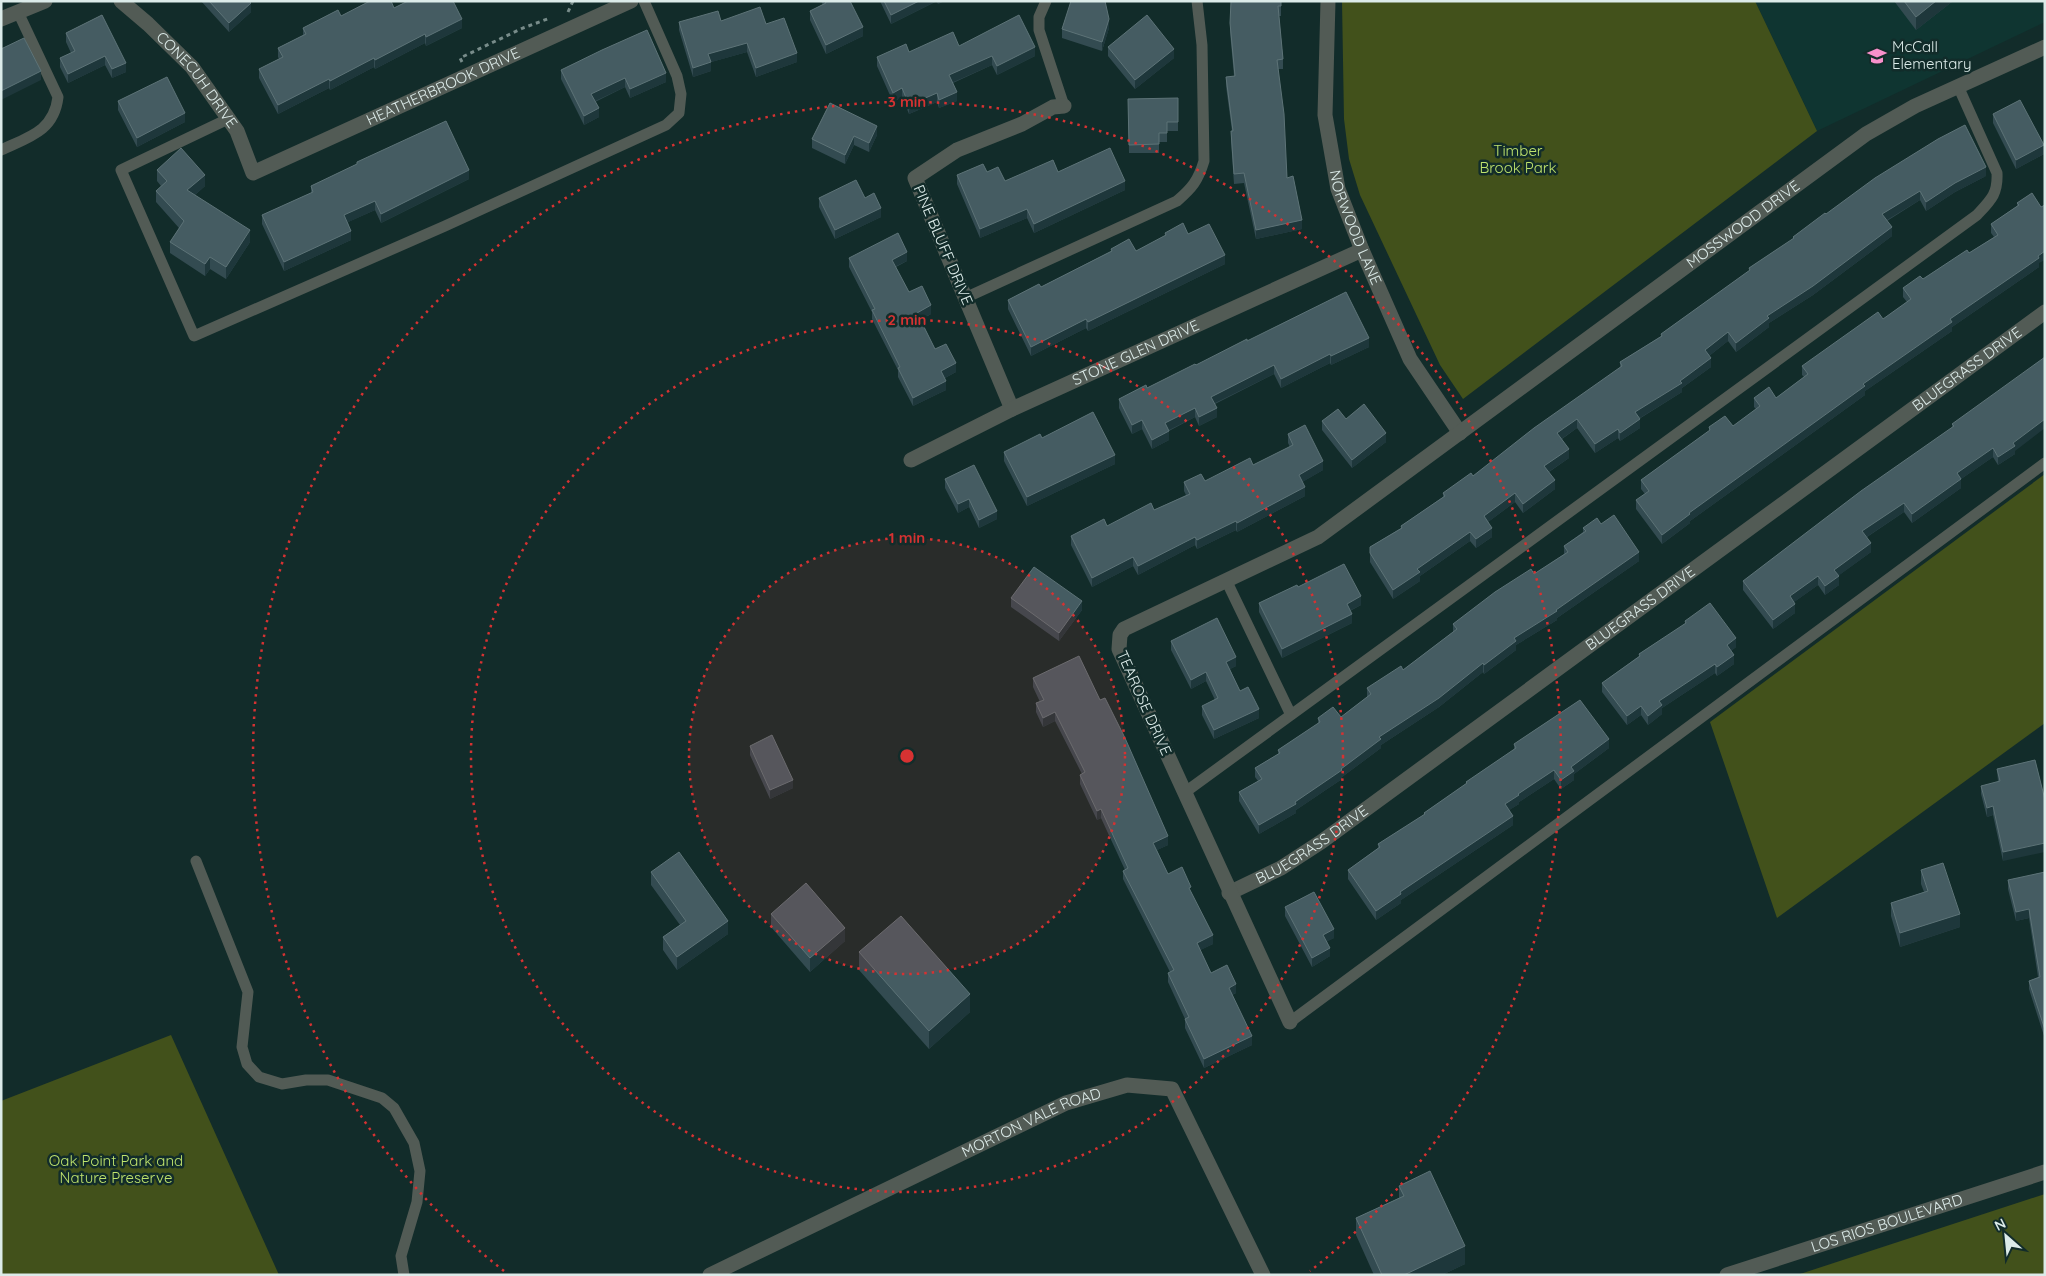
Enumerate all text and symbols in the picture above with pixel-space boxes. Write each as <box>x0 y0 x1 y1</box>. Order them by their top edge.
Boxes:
street label: CONECUH DRIVE <box>152 27 242 132</box>
place label: McCall Elementary <box>1892 37 1972 73</box>
street label: HEATHERBROOK DRIVE <box>363 43 523 129</box>
school or university icon: McCall Elementary <box>1866 45 1888 67</box>
text: 3 min <box>888 92 926 111</box>
park label: Timber Brook Park <box>1479 141 1557 177</box>
street label: NORWOOD LANE <box>1326 168 1386 288</box>
street label: MOSSWOOD DRIVE <box>1682 176 1803 272</box>
street label: PINE BLUFF DRIVE <box>910 182 977 308</box>
text: 2 min <box>887 310 927 329</box>
street label: STONE GLEN DRIVE <box>1069 315 1202 389</box>
street label: BLUEGRASS DRIVE <box>1908 322 2025 415</box>
text: 1 min <box>889 528 925 547</box>
street label: BLUEGRASS DRIVE <box>1581 562 1698 654</box>
street label: TEAROSE DRIVE <box>1113 647 1176 758</box>
centre of rings <box>898 747 916 765</box>
street label: BLUEGRASS DRIVE <box>1252 801 1372 888</box>
street label: MORTON VALE ROAD <box>958 1083 1103 1161</box>
park label: Oak Point Park and Nature Preserve <box>49 1151 183 1187</box>
street label: LOS RIOS BOULEVARD <box>1808 1189 1965 1256</box>
north arrow <box>1981 1211 2031 1261</box>
text: N <box>1991 1214 2009 1235</box>

